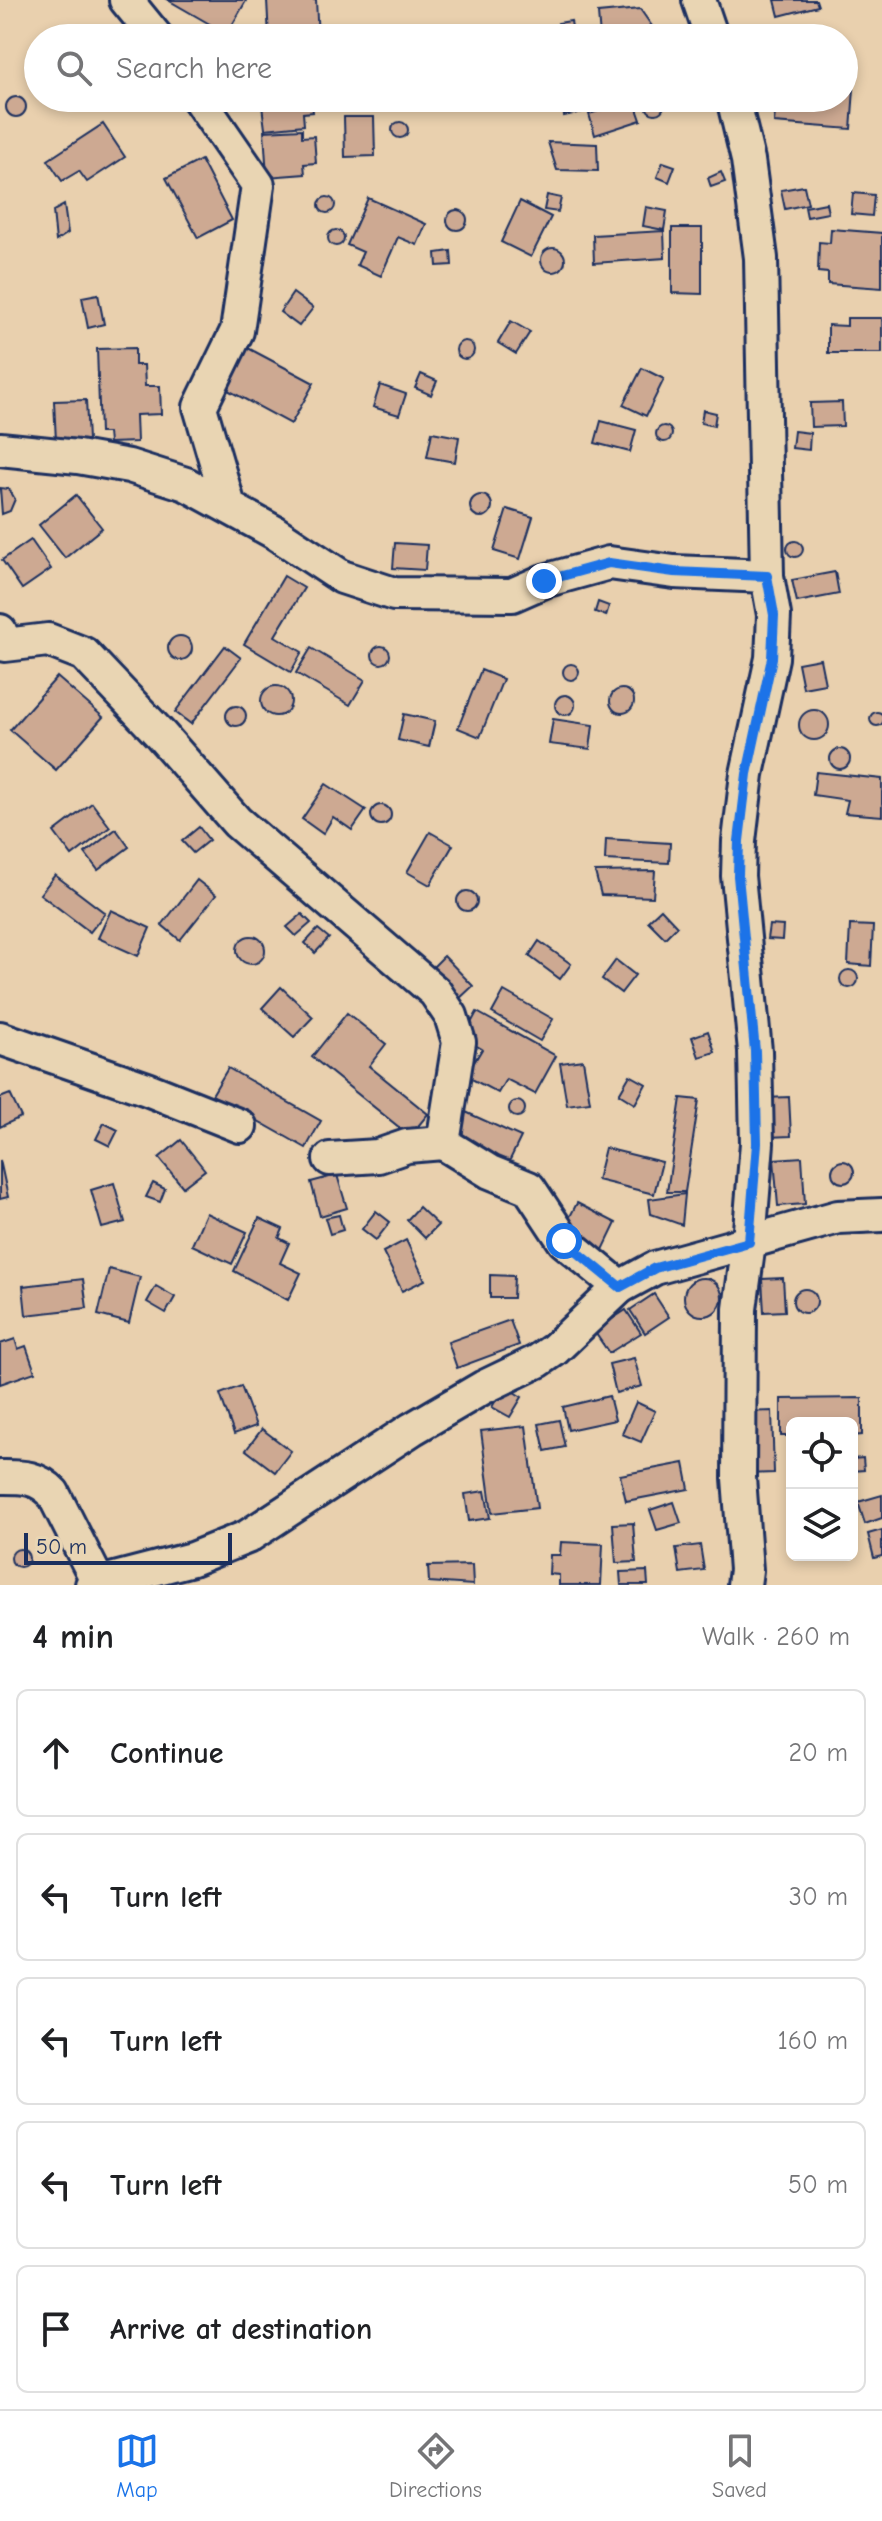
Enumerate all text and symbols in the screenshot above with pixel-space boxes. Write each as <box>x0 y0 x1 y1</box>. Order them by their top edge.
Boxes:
search box <box>24 24 858 112</box>
icon: search <box>52 46 96 90</box>
text: Search here <box>116 51 272 86</box>
route end <box>526 563 562 599</box>
route start <box>546 1223 582 1259</box>
map controls <box>786 1417 858 1561</box>
button: locate <box>786 1417 858 1489</box>
button: layers <box>786 1489 858 1561</box>
scale bar <box>24 1529 232 1565</box>
text: 50 m <box>36 1534 87 1560</box>
text: 4 min <box>32 1617 114 1657</box>
text: Walk · 260 m <box>702 1622 850 1652</box>
icon: ahead <box>34 1731 78 1775</box>
text: Continue <box>110 1736 224 1771</box>
text: 20 m <box>788 1738 848 1768</box>
icon: left <box>34 1875 78 1919</box>
text: Turn left <box>110 1880 222 1915</box>
text: 30 m <box>789 1882 848 1912</box>
icon: left <box>34 2019 78 2063</box>
text: Turn left <box>110 2024 222 2059</box>
text: 160 m <box>778 2026 848 2056</box>
icon: left <box>34 2163 78 2207</box>
text: Turn left <box>110 2168 222 2203</box>
text: 50 m <box>788 2170 848 2200</box>
icon: arrive <box>34 2307 78 2351</box>
text: Arrive at destination <box>110 2312 372 2347</box>
tab: Map <box>115 2429 159 2503</box>
tab: Directions <box>389 2429 482 2503</box>
tab: Saved <box>712 2429 767 2503</box>

